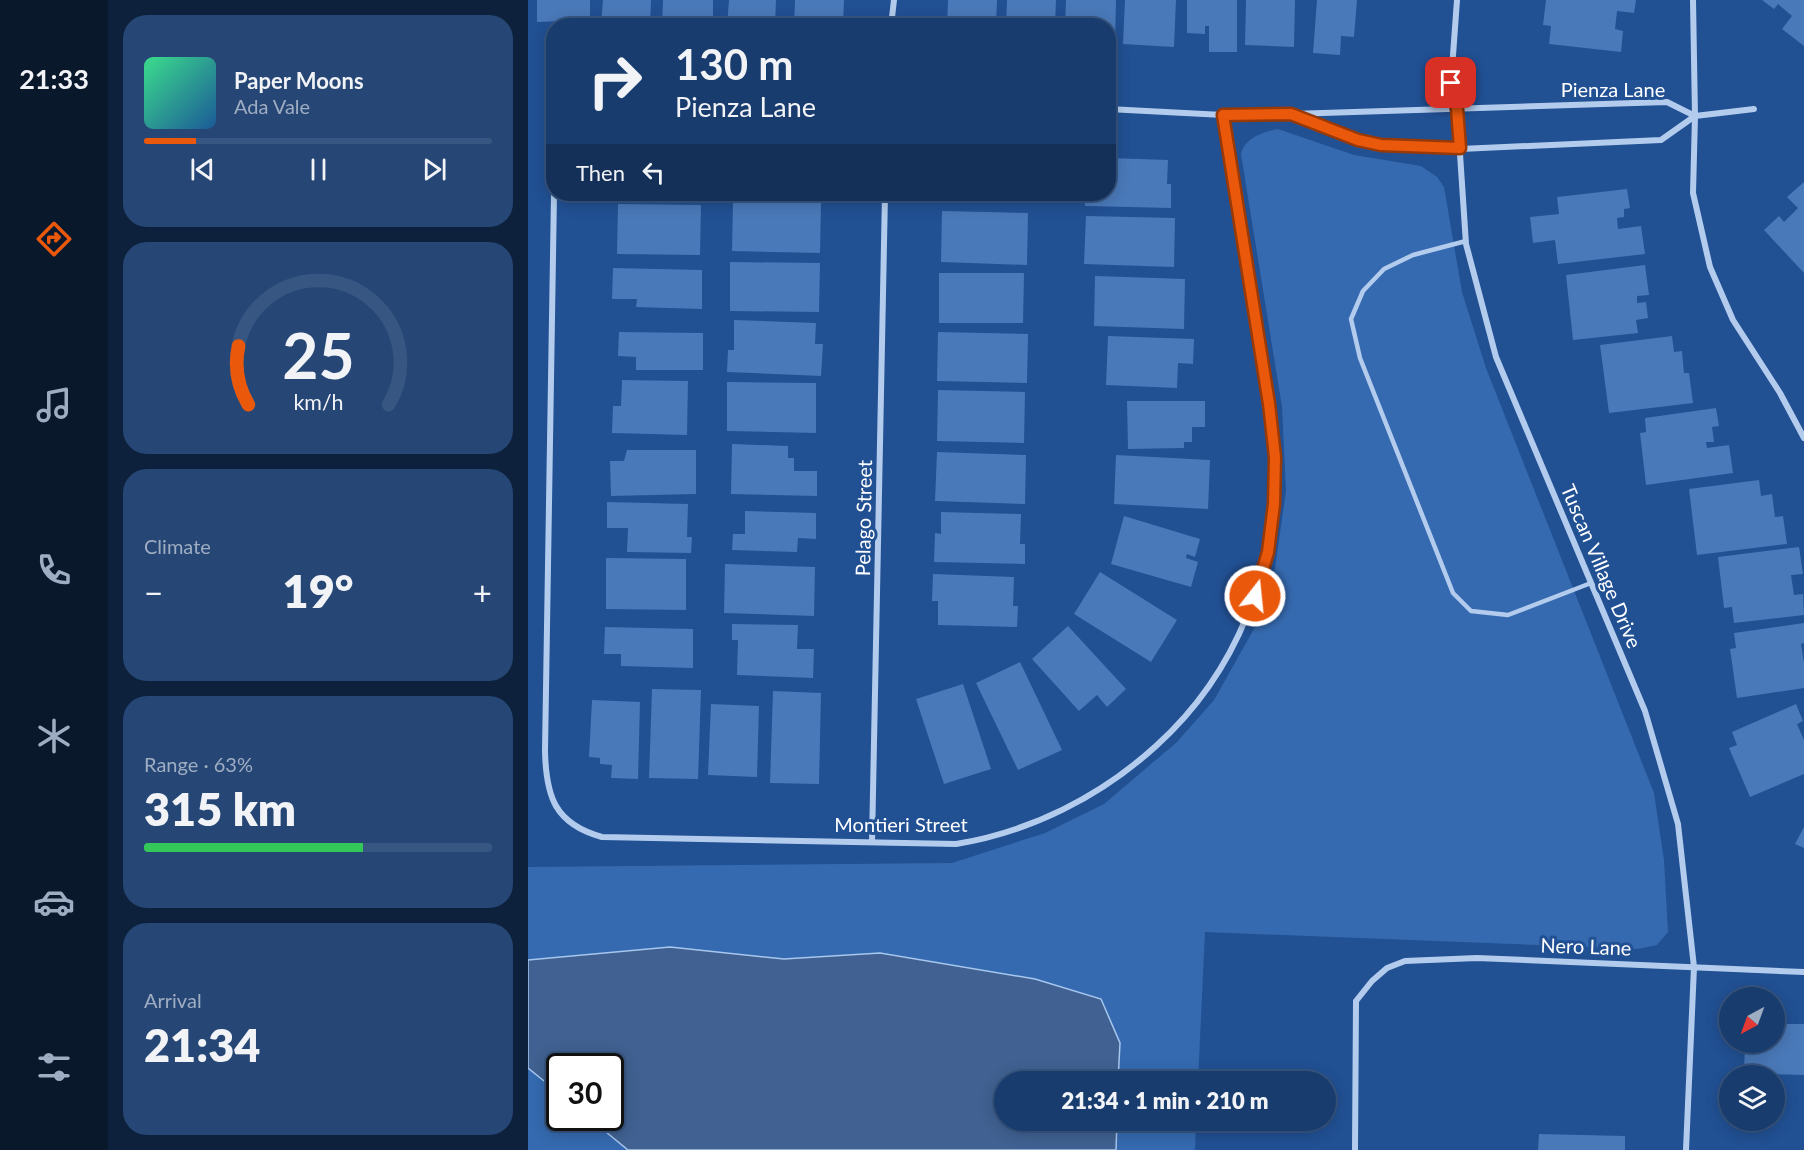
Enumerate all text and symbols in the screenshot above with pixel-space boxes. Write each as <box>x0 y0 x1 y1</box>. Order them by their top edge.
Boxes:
text: 130 m <box>675 39 793 89</box>
icon: right <box>576 42 654 120</box>
pin <box>1425 57 1476 108</box>
text: 21:33 <box>19 62 89 95</box>
icon: arrive <box>1434 66 1467 99</box>
text: Paper Moons <box>234 67 364 94</box>
street label: Pienza Lane <box>1561 77 1665 101</box>
text: Pienza Lane <box>675 90 816 123</box>
text: Ada Vale <box>234 94 310 118</box>
icon: previous <box>186 153 219 186</box>
icon: pause <box>302 153 335 186</box>
icon: next <box>418 153 451 186</box>
icon: left <box>637 156 670 189</box>
text: Then <box>576 159 625 186</box>
icon: directions <box>33 218 75 260</box>
text: 25 <box>282 317 354 392</box>
icon: music <box>33 384 75 426</box>
text: km/h <box>293 389 343 415</box>
street label: Pelago Street <box>850 460 876 576</box>
street label: Tuscan Village Drive <box>1557 480 1647 652</box>
text: Climate <box>144 534 211 558</box>
icon: phone <box>33 549 75 591</box>
text: 19° <box>283 564 353 618</box>
position arrow <box>1223 564 1287 628</box>
text: − <box>144 572 163 612</box>
text: + <box>473 572 492 612</box>
icon: climate <box>33 715 75 757</box>
text: Range · 63% <box>144 752 253 776</box>
text: 315 km <box>144 782 296 836</box>
street label: Montieri Street <box>834 812 968 836</box>
icon: car <box>33 881 75 923</box>
street label: Nero Lane <box>1540 932 1632 960</box>
north arrow <box>1719 987 1785 1053</box>
map controls <box>1719 987 1785 1131</box>
text: Arrival <box>144 988 202 1012</box>
text: 21:34 <box>144 1018 260 1072</box>
icon: filters <box>33 1046 75 1088</box>
speed limit sign: 30 <box>546 1053 624 1131</box>
button: layers <box>1719 1065 1785 1131</box>
text: 21:34 · 1 min · 210 m <box>1062 1087 1268 1114</box>

